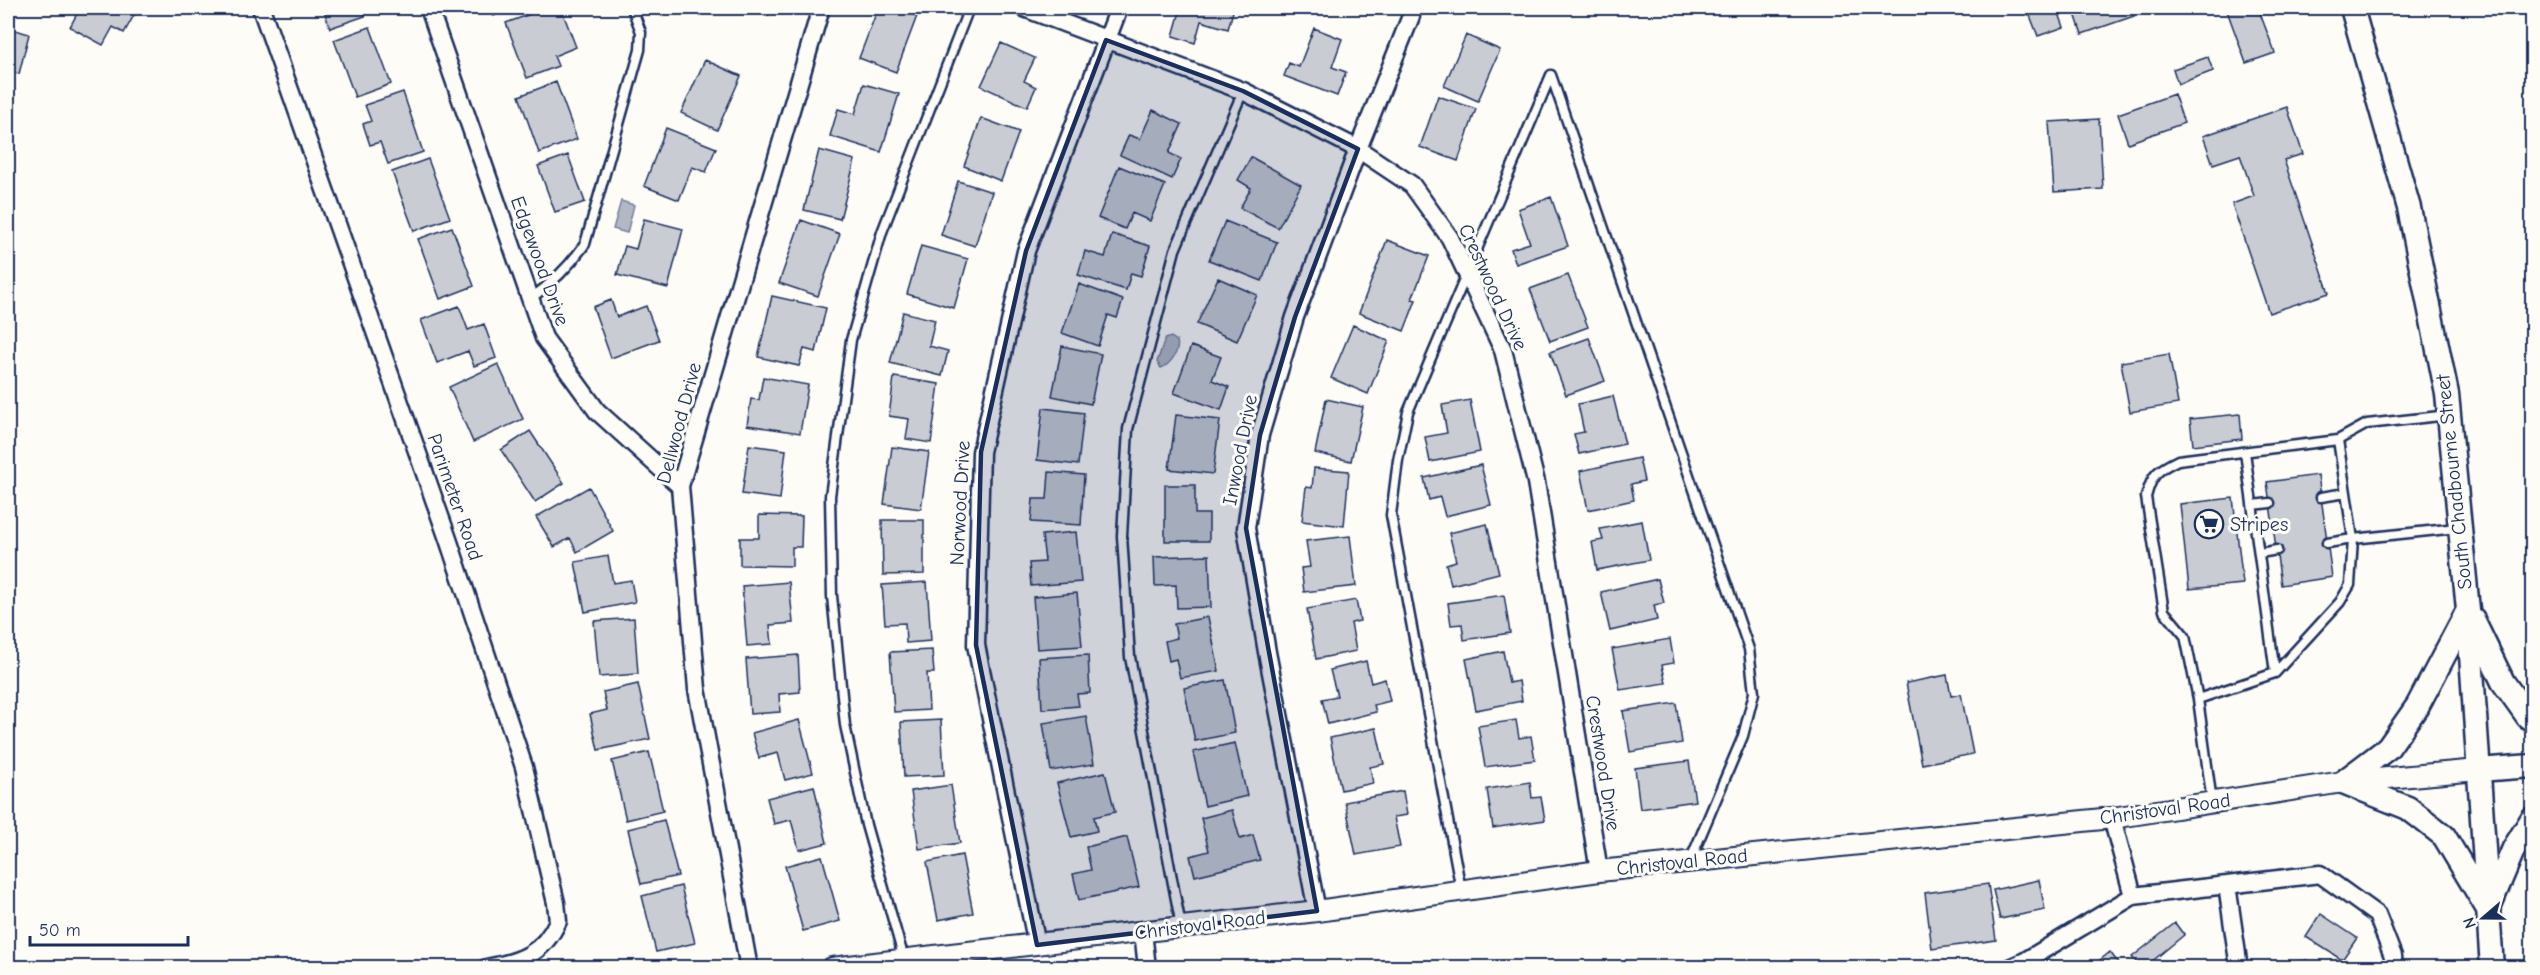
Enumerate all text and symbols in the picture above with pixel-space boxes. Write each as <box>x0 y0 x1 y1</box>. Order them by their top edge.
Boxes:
street label: Edgewood Drive <box>506 193 574 329</box>
street label: Crestwood Drive <box>1454 220 1532 354</box>
street label: Dellwood Drive <box>652 360 706 486</box>
street label: South Chadbourne Street <box>2431 372 2477 591</box>
street label: Inwood Drive <box>1218 393 1262 507</box>
street label: Parimeter Road <box>423 431 487 563</box>
street label: Norwood Drive <box>945 440 975 566</box>
supermarket icon: Stripes <box>2193 508 2225 540</box>
place label: Stripes <box>2230 513 2288 536</box>
street label: Crestwood Drive <box>1581 694 1625 832</box>
street label: Christoval Road <box>2098 788 2232 830</box>
street label: Christoval Road <box>1615 844 1749 880</box>
north arrow <box>2453 888 2513 948</box>
street label: Christoval Road <box>1133 906 1267 944</box>
scale bar <box>30 909 188 947</box>
text: N <box>2460 915 2480 931</box>
text: 50 m <box>39 920 81 941</box>

